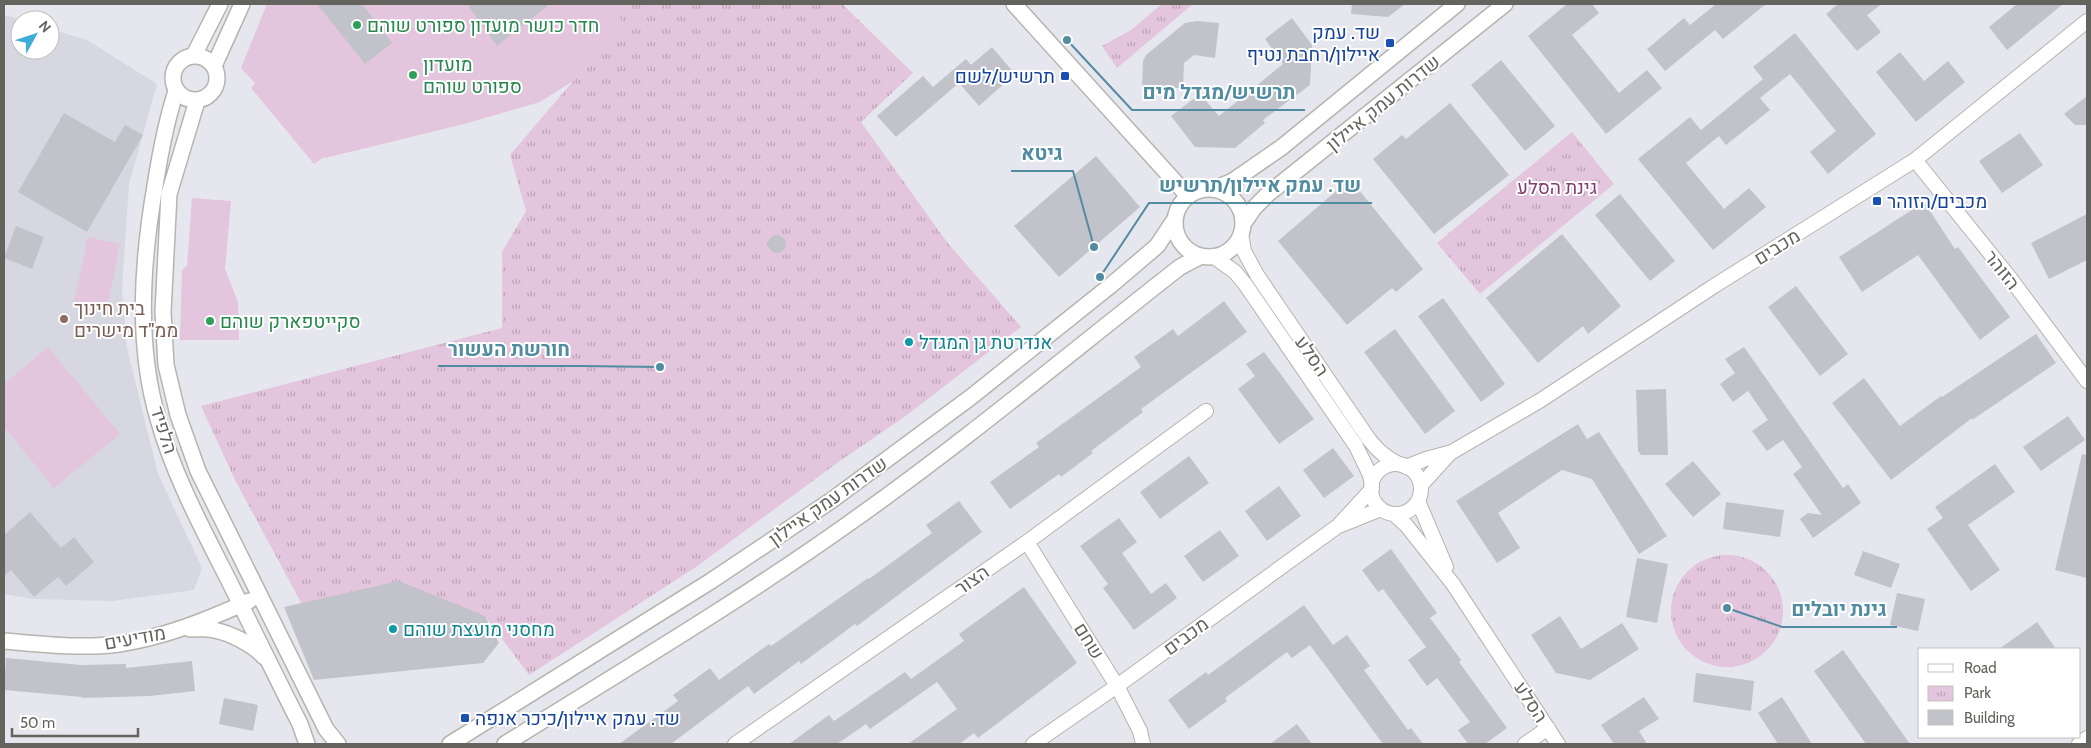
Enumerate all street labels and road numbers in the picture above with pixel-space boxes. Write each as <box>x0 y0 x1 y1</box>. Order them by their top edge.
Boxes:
street label: שדרות עמק איילון <box>1321 50 1445 156</box>
street label: מכבים <box>1750 224 1804 270</box>
street label: הזוהר <box>1979 246 2025 294</box>
street label: הסלע <box>1290 331 1334 381</box>
street label: הלפיד <box>146 403 182 457</box>
street label: שדרות עמק איילון <box>764 452 892 550</box>
street label: הצור <box>950 560 994 600</box>
street label: מכבים <box>1159 612 1213 660</box>
street label: שחם <box>1069 619 1109 663</box>
street label: מודיעים <box>102 621 168 655</box>
street label: הסלע <box>1509 677 1553 727</box>

